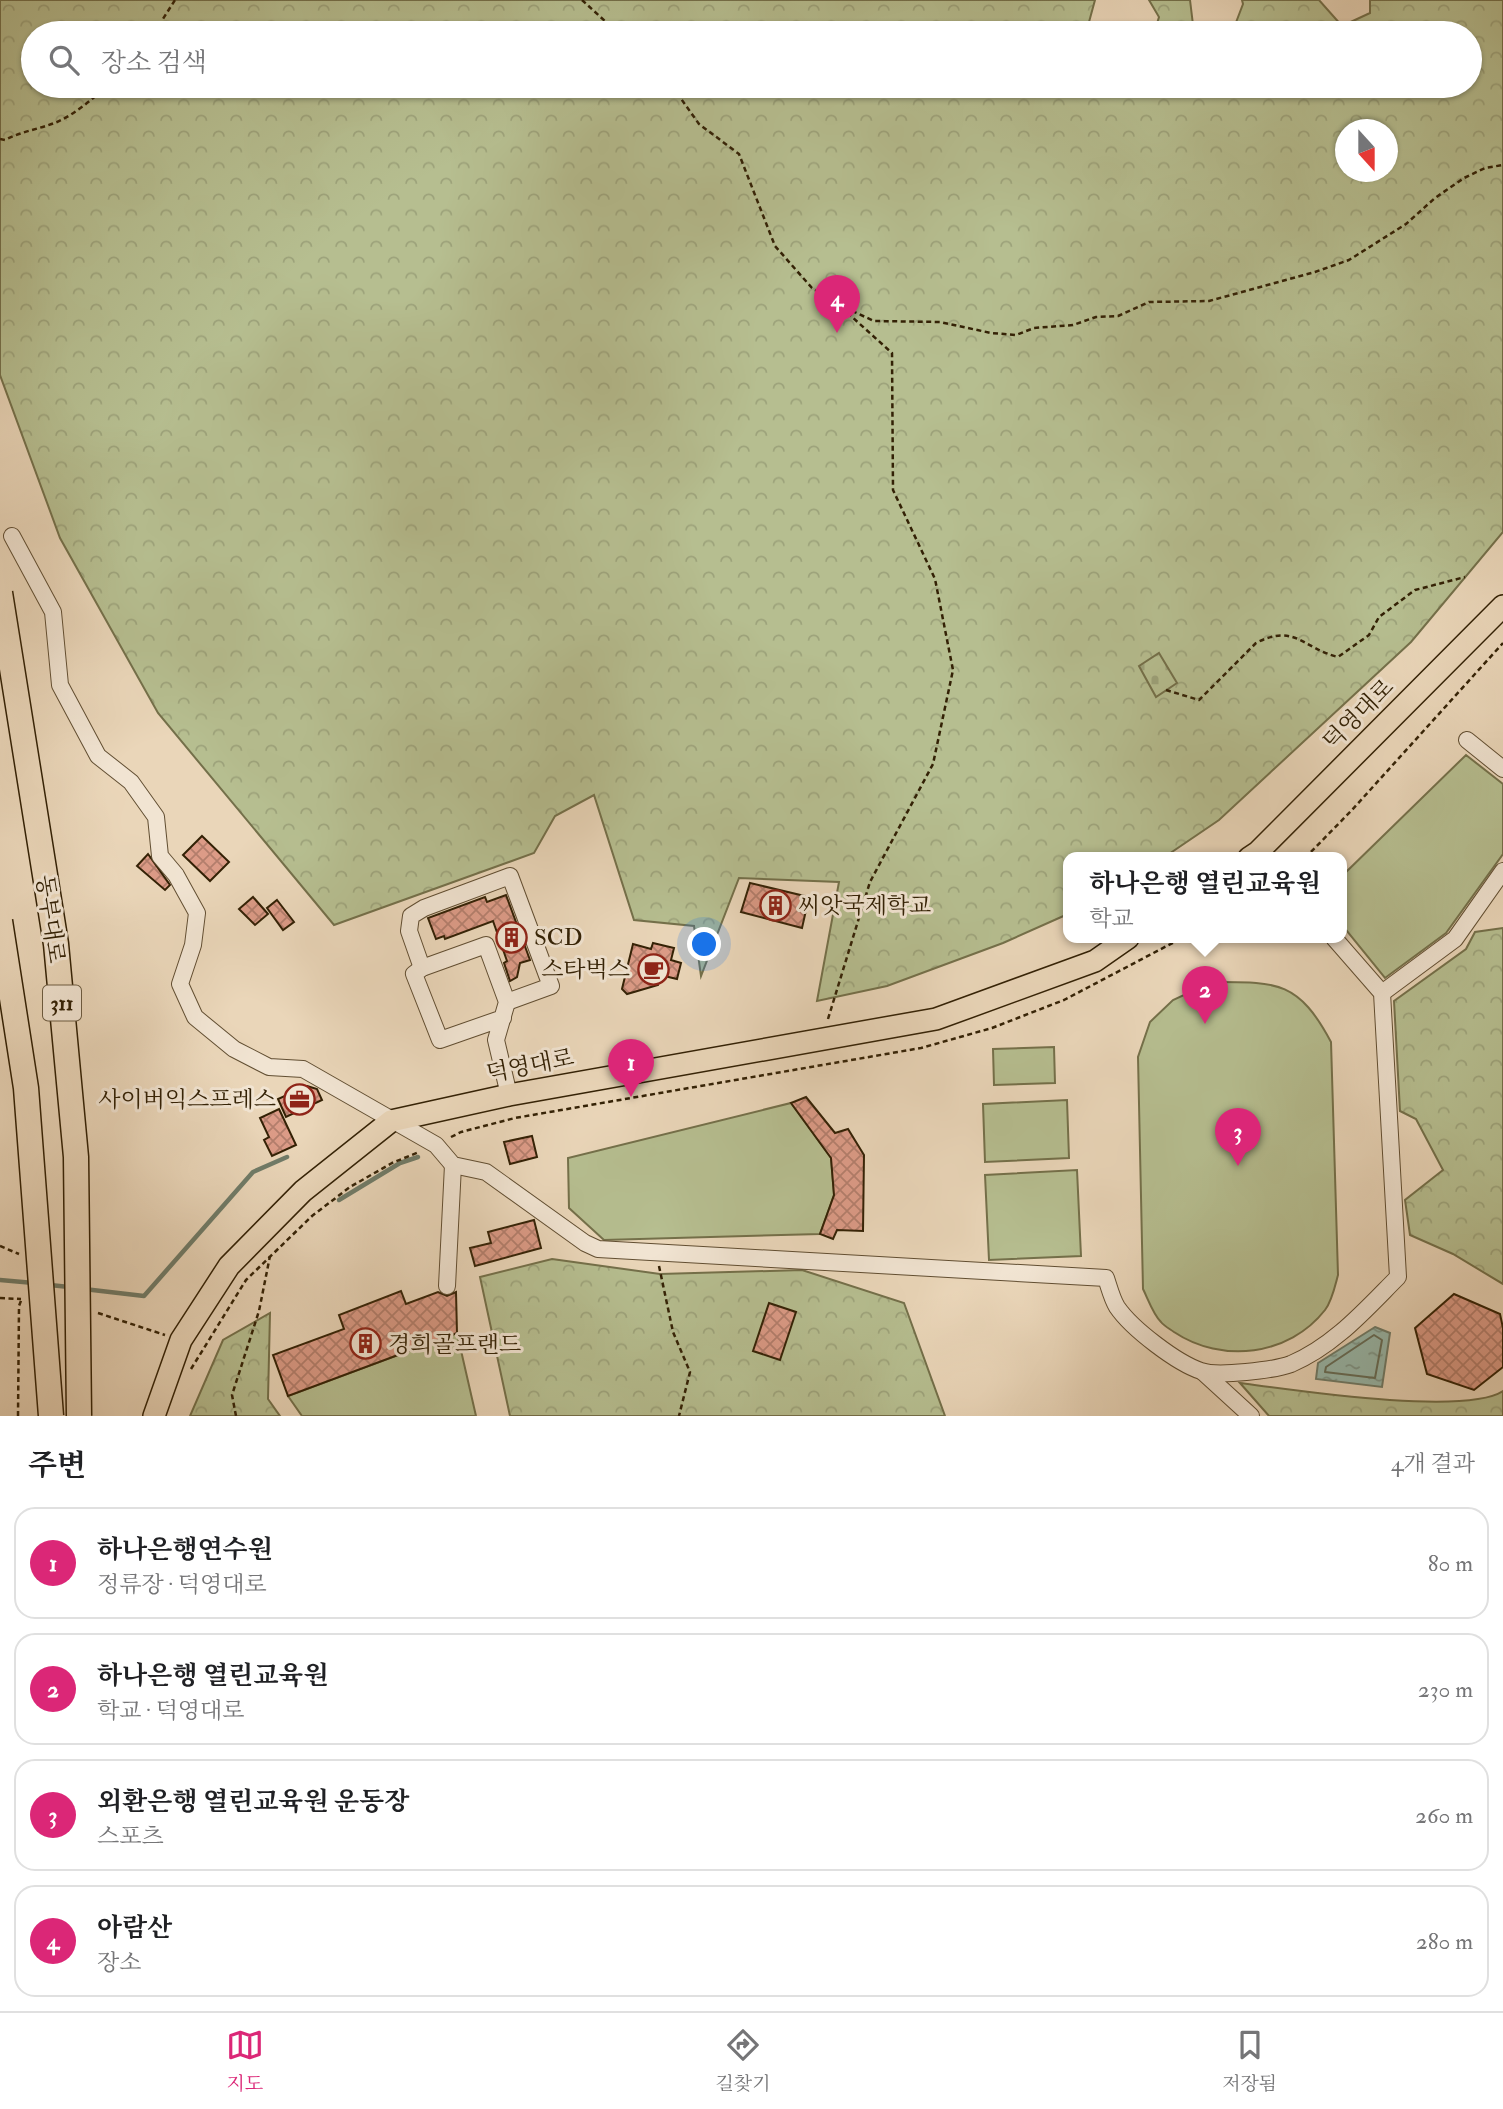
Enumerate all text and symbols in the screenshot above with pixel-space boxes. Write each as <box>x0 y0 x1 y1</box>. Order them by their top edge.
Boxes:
search box <box>21 21 1482 98</box>
icon: search <box>45 41 83 79</box>
text: 장소 검색 <box>101 47 207 79</box>
north arrow <box>1335 119 1398 182</box>
pin: 4 <box>814 275 860 333</box>
street label: 덕영대로 <box>1317 673 1400 756</box>
popup <box>1063 852 1347 943</box>
text: 하나은행 열린교육원 <box>1089 868 1321 900</box>
street label: 동부대로 <box>30 873 71 965</box>
building icon: 씨앗국제학교 <box>758 888 792 922</box>
place label: 씨앗국제학교 <box>798 891 931 920</box>
text: 학교 <box>1089 904 1134 933</box>
building icon: SCD <box>494 920 528 954</box>
place label: SCD <box>534 923 582 952</box>
your location <box>687 927 721 961</box>
cafe icon: 스타벅스 <box>636 952 670 986</box>
place label: 스타벅스 <box>541 955 630 984</box>
pin: 2 <box>1182 966 1228 1024</box>
road number: 311 <box>43 986 81 1020</box>
pin: 1 <box>608 1039 654 1097</box>
street label: 덕영대로 <box>484 1043 576 1088</box>
office icon: 사이버익스프레스 <box>282 1082 316 1116</box>
place label: 사이버익스프레스 <box>98 1085 276 1114</box>
pin: 3 <box>1215 1108 1261 1166</box>
building icon: 경희골프랜드 <box>348 1327 382 1361</box>
place label: 경희골프랜드 <box>388 1330 521 1359</box>
text: 주변 <box>28 1447 86 1484</box>
text: 4개 결과 <box>1391 1449 1475 1478</box>
text: 하나은행연수원 <box>97 1534 273 1566</box>
text: 1 <box>49 1549 57 1578</box>
text: 80 m <box>1428 1549 1473 1578</box>
text: 정류장 · 덕영대로 <box>97 1570 267 1599</box>
text: 하나은행 열린교육원 <box>97 1660 329 1692</box>
text: 2 <box>47 1675 59 1704</box>
text: 230 m <box>1418 1675 1473 1704</box>
text: 학교 · 덕영대로 <box>97 1696 245 1725</box>
text: 외환은행 열린교육원 운동장 <box>97 1786 409 1818</box>
text: 3 <box>49 1801 57 1830</box>
text: 260 m <box>1415 1801 1473 1830</box>
text: 스포츠 <box>97 1822 164 1851</box>
text: 아람산 <box>97 1912 172 1944</box>
text: 4 <box>47 1927 59 1956</box>
text: 280 m <box>1416 1927 1473 1956</box>
text: 장소 <box>97 1948 141 1977</box>
tab: 지도 <box>226 2026 264 2096</box>
tab: 길찾기 <box>715 2026 771 2096</box>
tab: 저장됨 <box>1222 2026 1277 2096</box>

